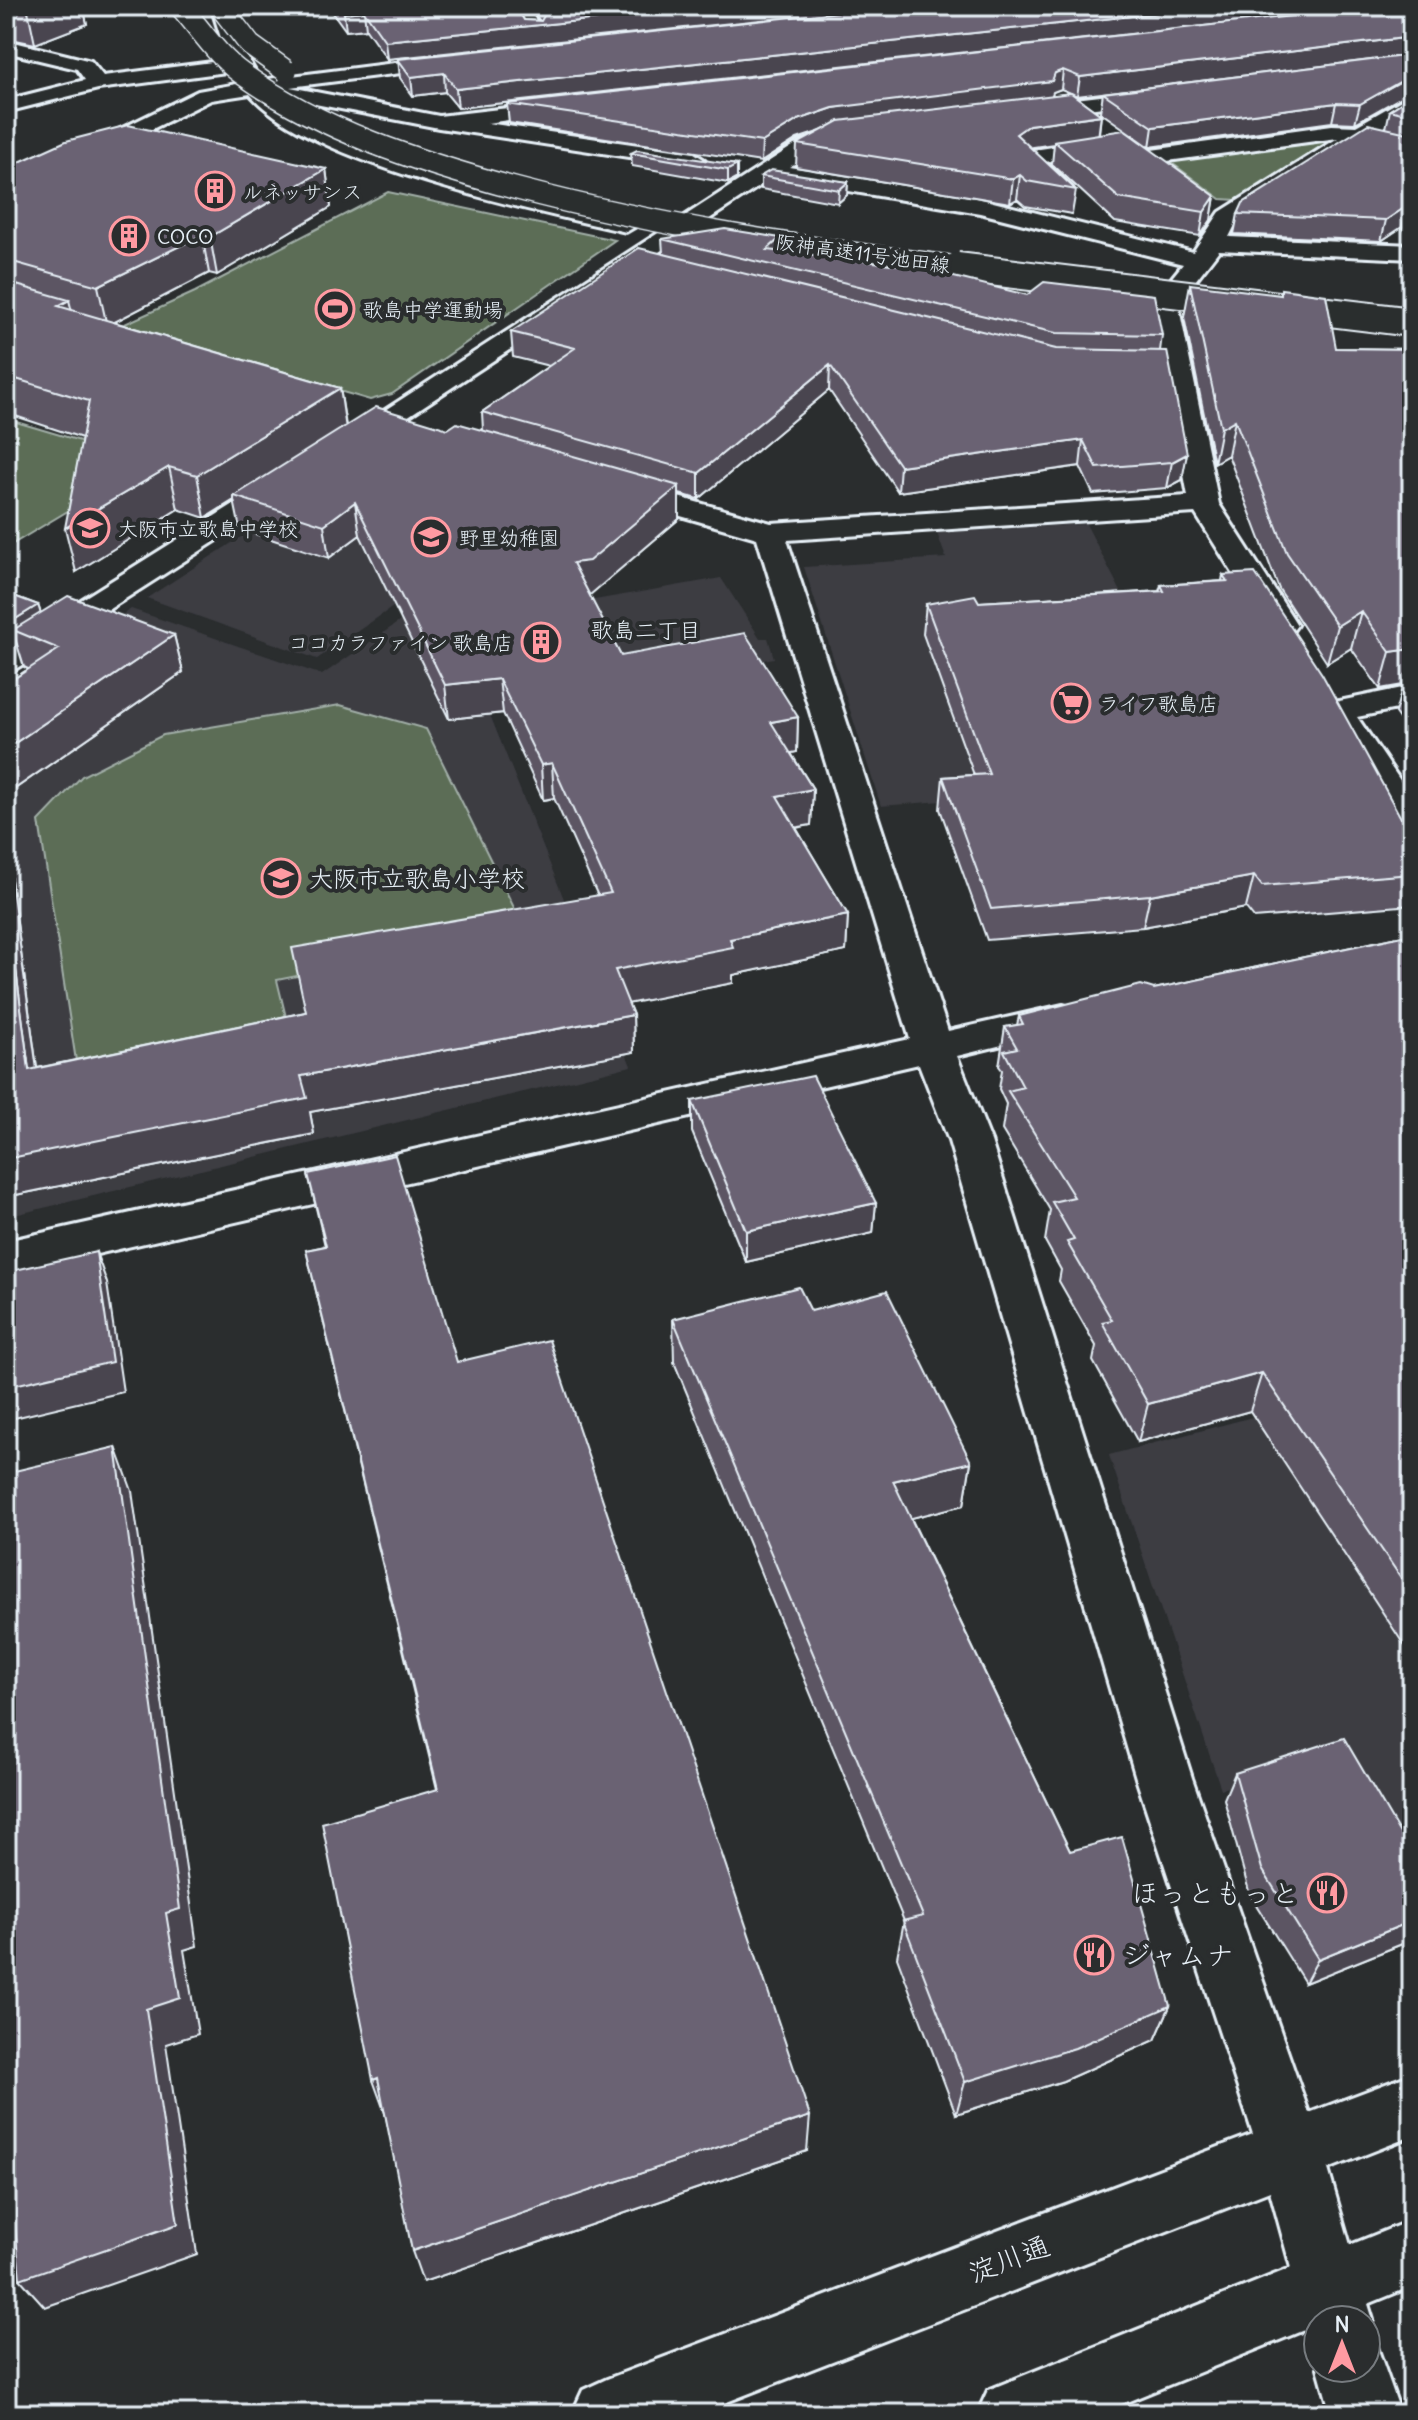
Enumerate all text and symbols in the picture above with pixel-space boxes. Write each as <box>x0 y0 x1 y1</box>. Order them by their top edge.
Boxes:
building icon: ルネッサンス <box>194 170 236 212</box>
place label: ルネッサンス <box>243 179 362 204</box>
building icon: COCO <box>108 215 150 257</box>
place label: COCO <box>157 224 214 249</box>
street label: 阪神高速11号池田線 <box>774 228 952 278</box>
sports icon: 歌島中学運動場 <box>314 288 356 330</box>
place label: 歌島中学運動場 <box>363 297 503 322</box>
school or university icon: 大阪市立歌島中学校 <box>69 507 111 549</box>
place label: 大阪市立歌島中学校 <box>118 516 298 541</box>
school or university icon: 野里幼稚園 <box>410 516 452 558</box>
place label: 野里幼稚園 <box>459 525 559 550</box>
district label: 歌島二丁目 <box>591 616 701 644</box>
building icon: ココカラファイン 歌島店 <box>520 621 562 663</box>
place label: ココカラファイン 歌島店 <box>288 630 513 655</box>
supermarket icon: ライフ歌島店 <box>1050 682 1092 724</box>
place label: ライフ歌島店 <box>1099 691 1218 716</box>
school or university icon: 大阪市立歌島小学校 <box>260 857 302 899</box>
place label: 大阪市立歌島小学校 <box>309 863 525 893</box>
restaurant icon: ほっともっと <box>1306 1872 1348 1914</box>
place label: ほっともっと <box>1131 1875 1299 1911</box>
restaurant icon: ジャムナ <box>1073 1934 1115 1976</box>
place label: ジャムナ <box>1122 1937 1234 1973</box>
street label: 淀川通 <box>963 2227 1055 2291</box>
north arrow <box>1302 2304 1382 2384</box>
text: N <box>1334 2310 1350 2338</box>

